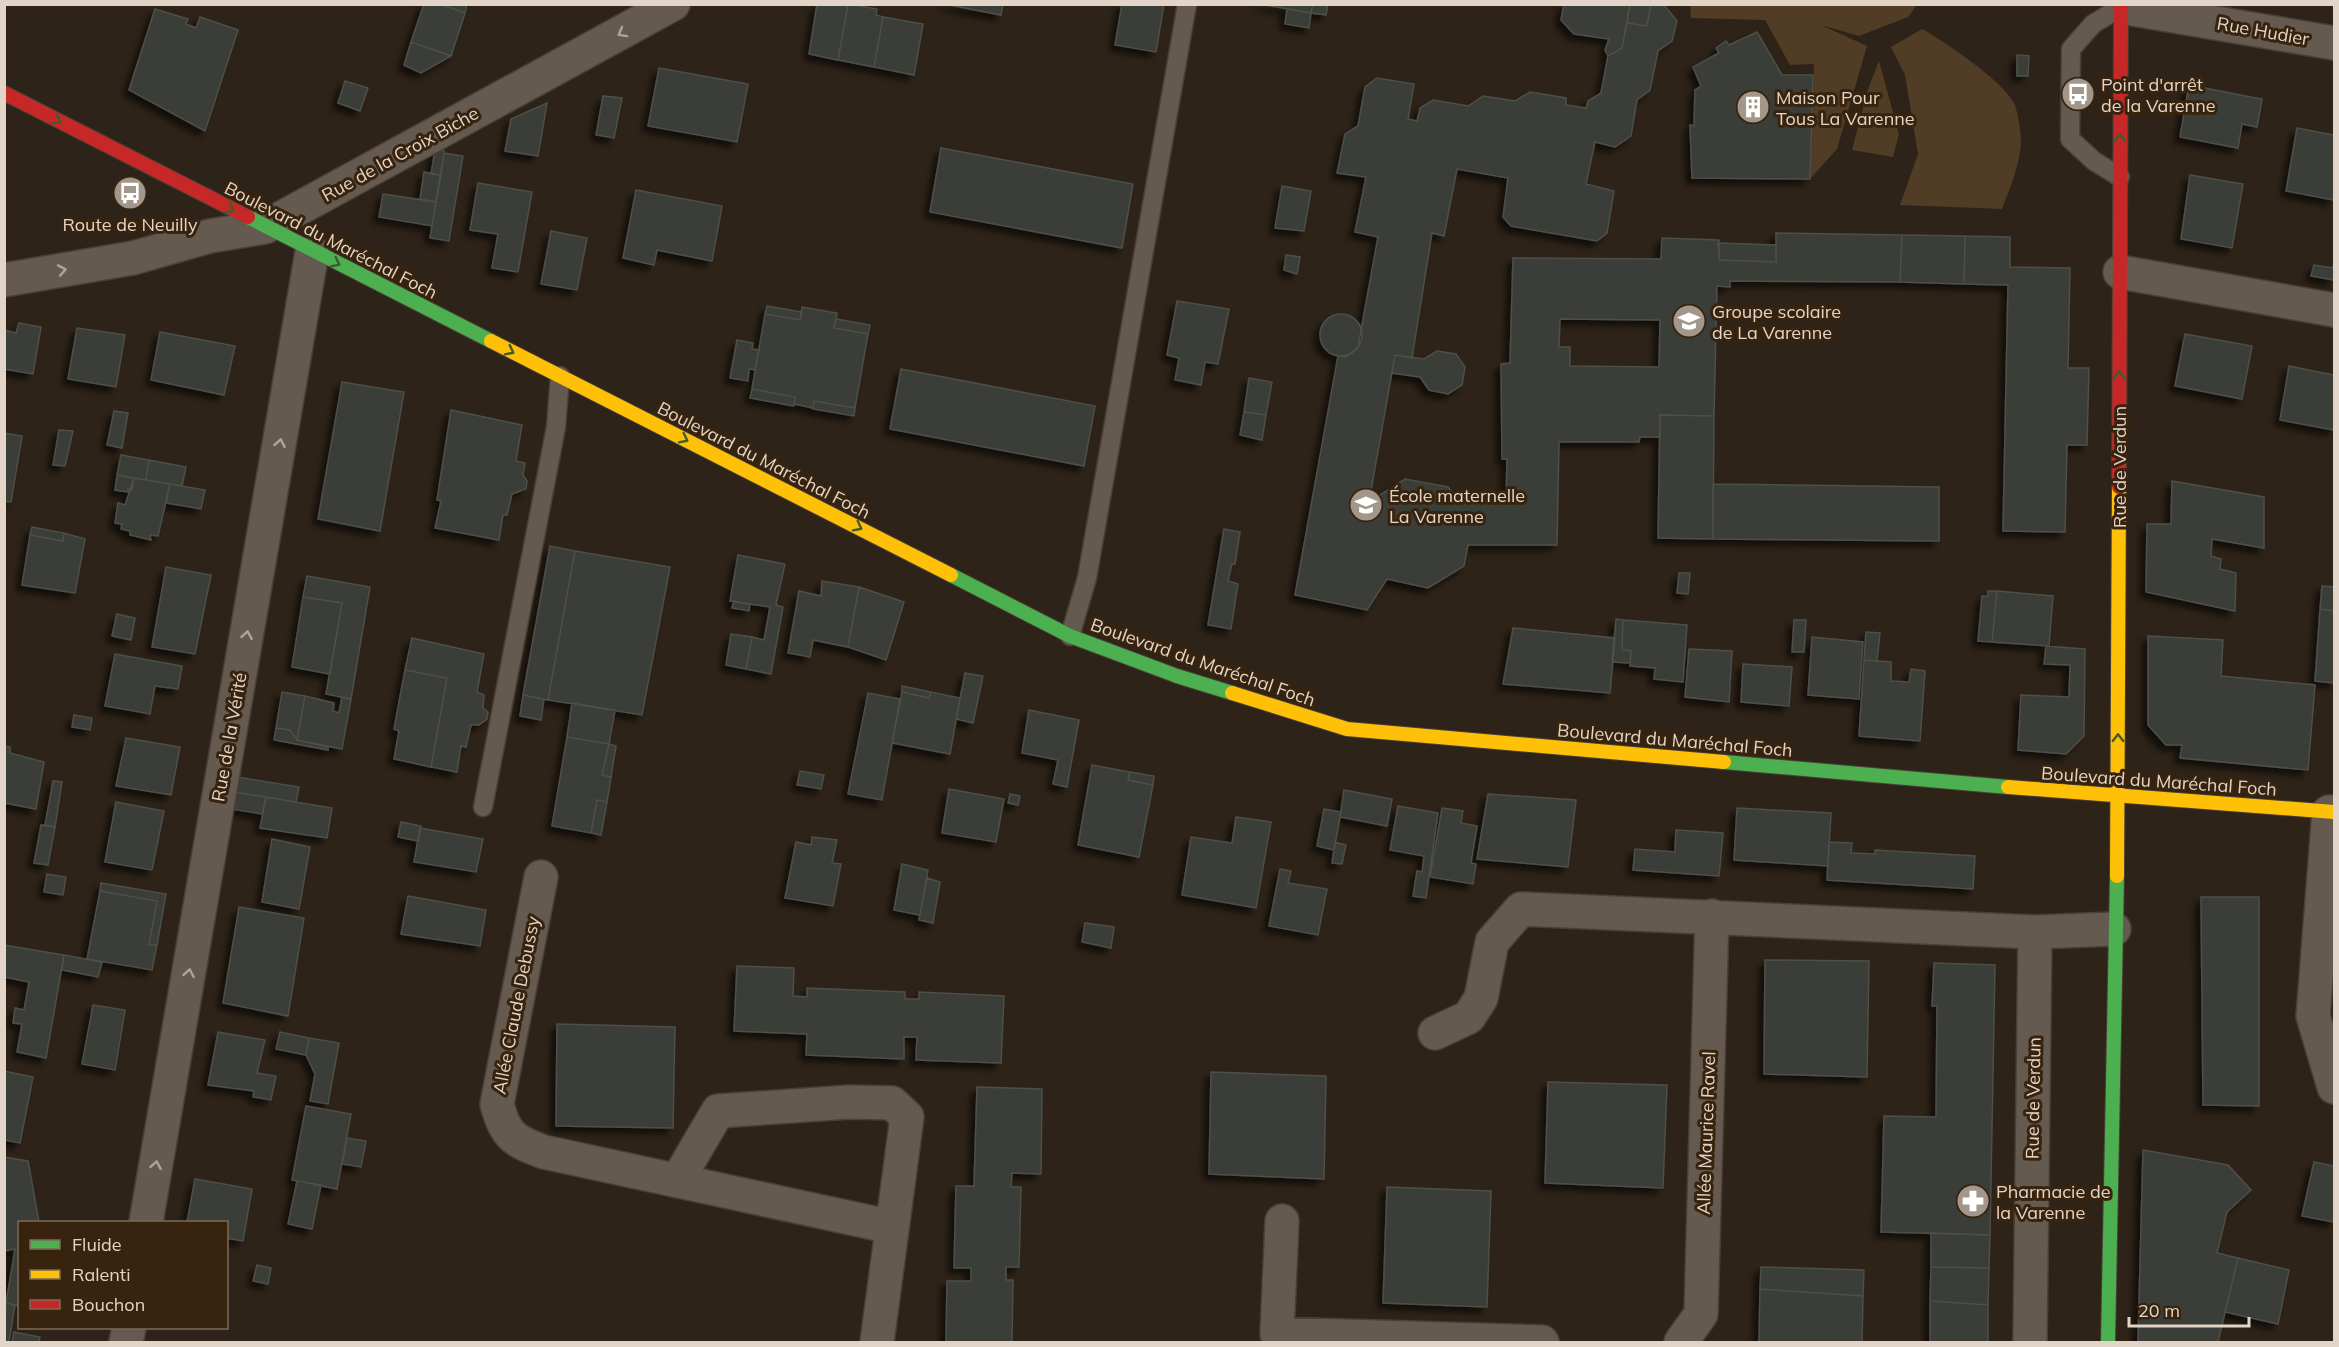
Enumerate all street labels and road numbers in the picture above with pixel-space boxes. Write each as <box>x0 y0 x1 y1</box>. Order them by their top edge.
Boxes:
street label: Rue Hudier <box>2215 12 2311 50</box>
street label: Rue de la Croix Biche <box>318 101 482 207</box>
street label: Boulevard du Maréchal Foch <box>221 176 441 304</box>
street label: Boulevard du Maréchal Foch <box>654 396 874 524</box>
street label: Rue de Verdun <box>2108 406 2131 528</box>
street label: Boulevard du Maréchal Foch <box>1088 613 1318 711</box>
street label: Rue de la Vérité <box>206 671 252 803</box>
street label: Boulevard du Maréchal Foch <box>1556 718 1794 762</box>
street label: Boulevard du Maréchal Foch <box>2040 761 2278 801</box>
street label: Allée Claude Debussy <box>487 914 545 1096</box>
street label: Rue de Verdun <box>2020 1037 2046 1159</box>
street label: Allée Maurice Ravel <box>1692 1051 1720 1215</box>

